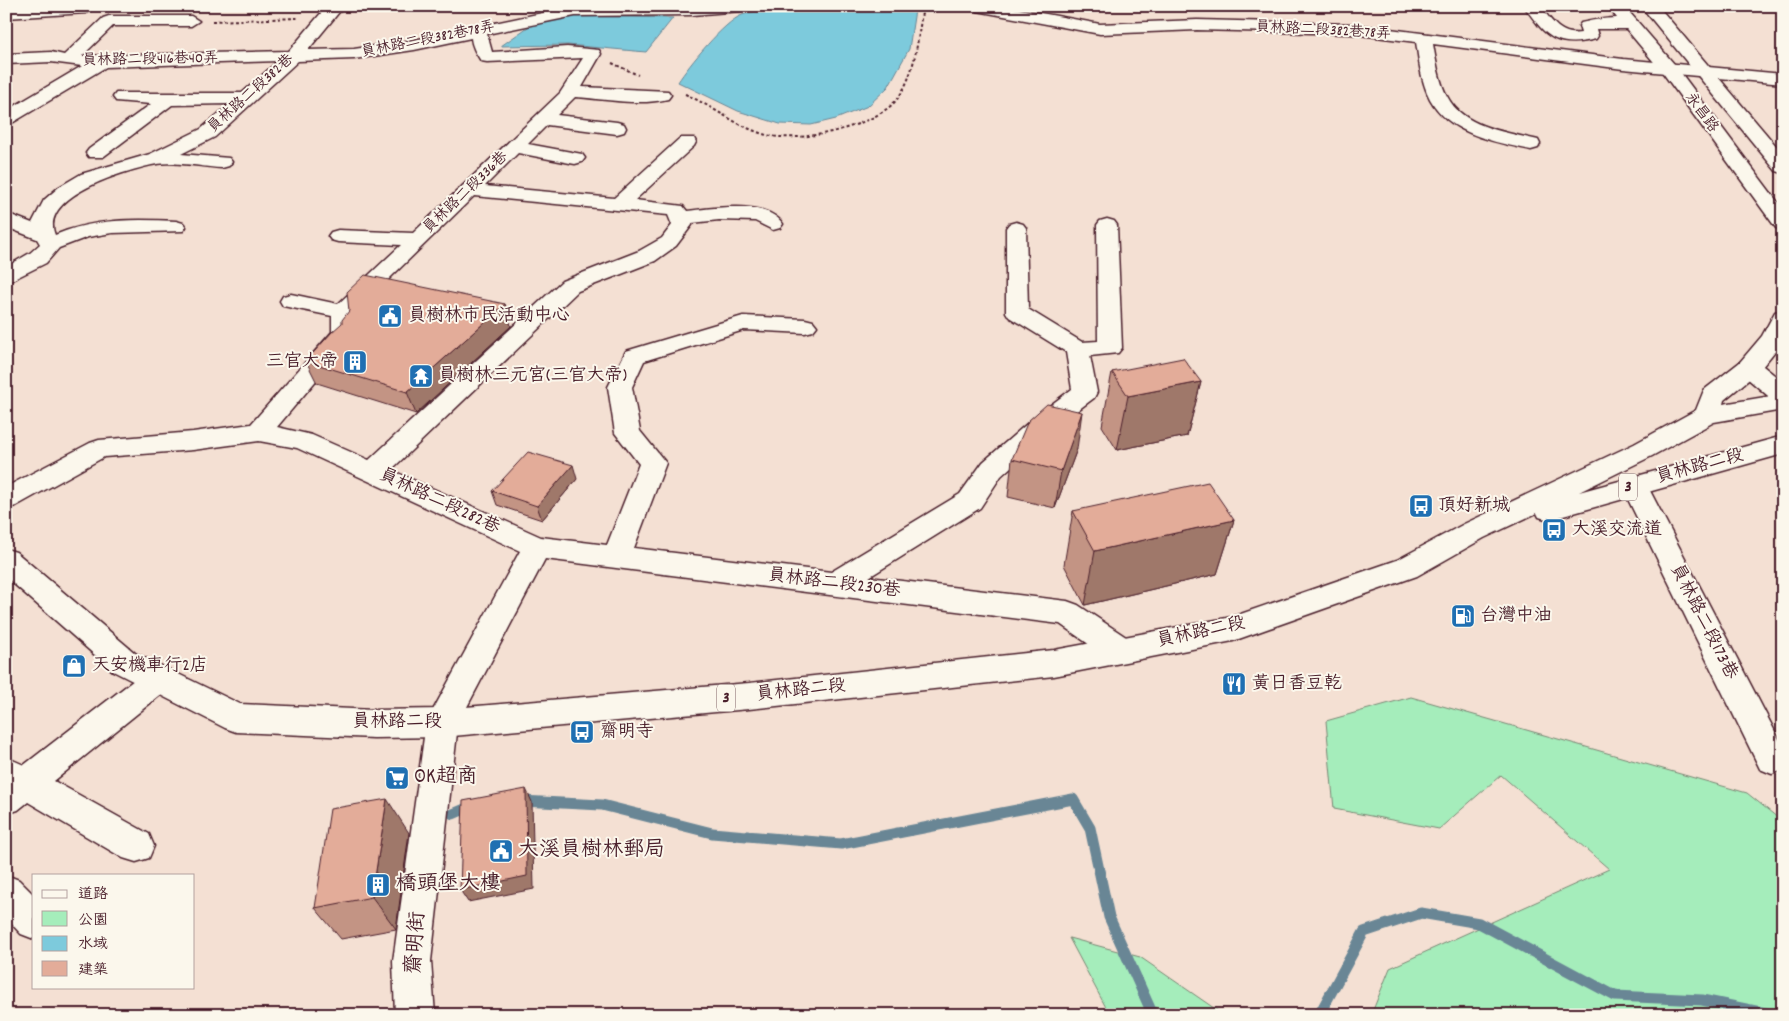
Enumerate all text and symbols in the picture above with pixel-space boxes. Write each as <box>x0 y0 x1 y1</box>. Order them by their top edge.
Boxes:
street label: 員林路二段382巷78弄 <box>359 16 497 64</box>
street label: 員林路二段382巷78弄 <box>1255 16 1391 46</box>
street label: 員林路二段416巷40弄 <box>82 48 218 72</box>
street label: 員林路二段382巷 <box>203 49 299 139</box>
street label: 永昌路 <box>1679 88 1723 138</box>
street label: 員林路二段336巷 <box>419 147 513 239</box>
public building icon: 員樹林市民活動中心 <box>377 303 403 329</box>
place label: 員樹林市民活動中心 <box>408 304 570 329</box>
building icon: 三官大帝 <box>342 349 368 375</box>
place label: 三官大帝 <box>266 350 338 375</box>
temple icon: 員樹林三元宮(三官大帝) <box>408 363 434 389</box>
place label: 員樹林三元宮(三官大帝) <box>438 364 627 389</box>
street label: 員林路二段 <box>1653 443 1747 491</box>
street label: 員林路二段282巷 <box>374 463 504 541</box>
road number: 3 <box>1619 474 1637 501</box>
bus stop icon: 頂好新城 <box>1408 493 1434 519</box>
place label: 頂好新城 <box>1438 494 1510 519</box>
bus stop icon: 大溪交流道 <box>1541 517 1567 543</box>
place label: 大溪交流道 <box>1572 518 1662 543</box>
street label: 員林路二段173巷 <box>1663 560 1743 684</box>
street label: 員林路二段230巷 <box>766 563 902 605</box>
fuel station icon: 台灣中油 <box>1450 603 1476 629</box>
place label: 台灣中油 <box>1480 604 1552 629</box>
street label: 員林路二段 <box>1154 611 1248 655</box>
shop icon: 天安機車行2店 <box>61 653 87 679</box>
place label: 天安機車行2店 <box>92 654 208 679</box>
restaurant icon: 黃日香豆乾 <box>1221 671 1247 697</box>
place label: 黃日香豆乾 <box>1252 672 1342 697</box>
street label: 員林路二段 <box>755 674 847 708</box>
road number: 3 <box>717 684 735 711</box>
street label: 員林路二段 <box>352 710 442 735</box>
bus stop icon: 齋明寺 <box>569 719 595 745</box>
place label: 齋明寺 <box>600 720 654 745</box>
place label: OK超商 <box>414 763 478 793</box>
supermarket icon: OK超商 <box>384 765 410 791</box>
place label: 大溪員樹林郵局 <box>518 836 665 866</box>
public building icon: 大溪員樹林郵局 <box>488 838 514 864</box>
place label: 橋頭堡大樓 <box>396 870 501 900</box>
building icon: 橋頭堡大樓 <box>365 872 391 898</box>
legend <box>32 874 195 988</box>
text: 道路 <box>78 884 108 906</box>
text: 公園 <box>78 910 108 932</box>
street label: 齋明街 <box>400 911 434 975</box>
text: 水域 <box>78 934 108 956</box>
text: 建築 <box>78 960 108 982</box>

